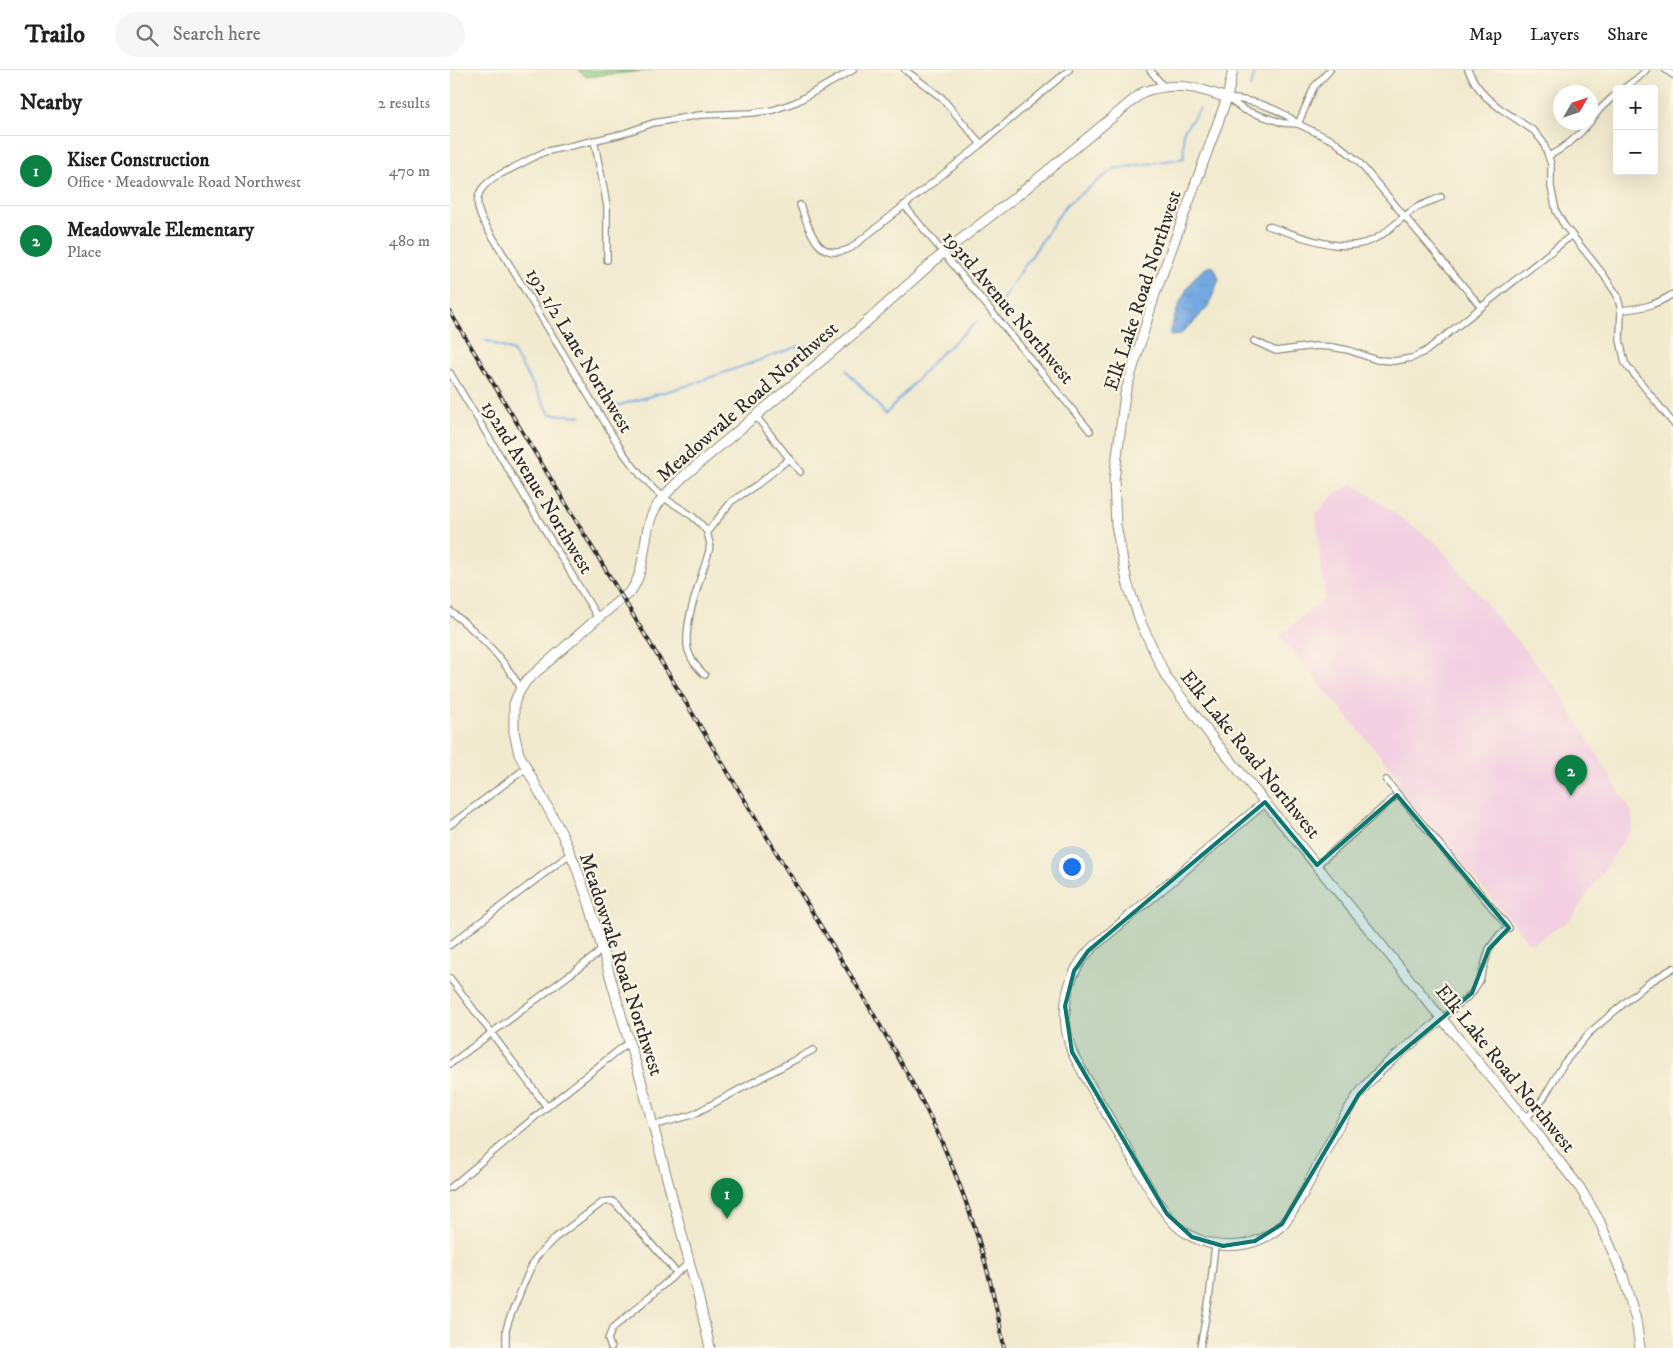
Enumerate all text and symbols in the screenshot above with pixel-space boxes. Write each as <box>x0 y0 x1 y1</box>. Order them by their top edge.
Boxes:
search box <box>115 12 465 57</box>
text: Trailo <box>25 20 85 50</box>
icon: search <box>133 21 161 49</box>
text: Search here <box>173 23 261 46</box>
text: Map <box>1469 24 1502 46</box>
text: Layers <box>1530 24 1579 46</box>
text: Share <box>1607 24 1648 46</box>
north arrow <box>1553 85 1598 130</box>
map controls <box>1613 85 1658 175</box>
button: + <box>1613 85 1658 130</box>
text: Nearby <box>20 90 82 116</box>
text: 2 results <box>378 93 430 113</box>
button: − <box>1613 130 1658 175</box>
text: Kiser Construction <box>67 149 209 172</box>
text: 1 <box>33 161 39 181</box>
text: 470 m <box>389 161 430 181</box>
text: Office · Meadowvale Road Northwest <box>67 172 301 192</box>
street label: Elk Lake Road Northwest <box>1099 187 1188 394</box>
text: Meadowvale Elementary <box>67 219 254 242</box>
street label: 193rd Avenue Northwest <box>936 226 1079 390</box>
text: 2 <box>32 231 40 251</box>
text: 480 m <box>389 231 430 251</box>
text: Place <box>67 242 101 262</box>
street label: 192 1/2 Lane Northwest <box>520 264 638 438</box>
street label: Meadowvale Road Northwest <box>652 316 844 488</box>
street label: 192nd Avenue Northwest <box>475 397 598 579</box>
street label: Elk Lake Road Northwest <box>1174 666 1325 844</box>
pin: 2 <box>1555 755 1587 796</box>
street label: Meadowvale Road Northwest <box>573 850 668 1079</box>
your location <box>1059 854 1085 880</box>
street label: Elk Lake Road Northwest <box>1429 980 1580 1158</box>
pin: 1 <box>711 1178 743 1219</box>

